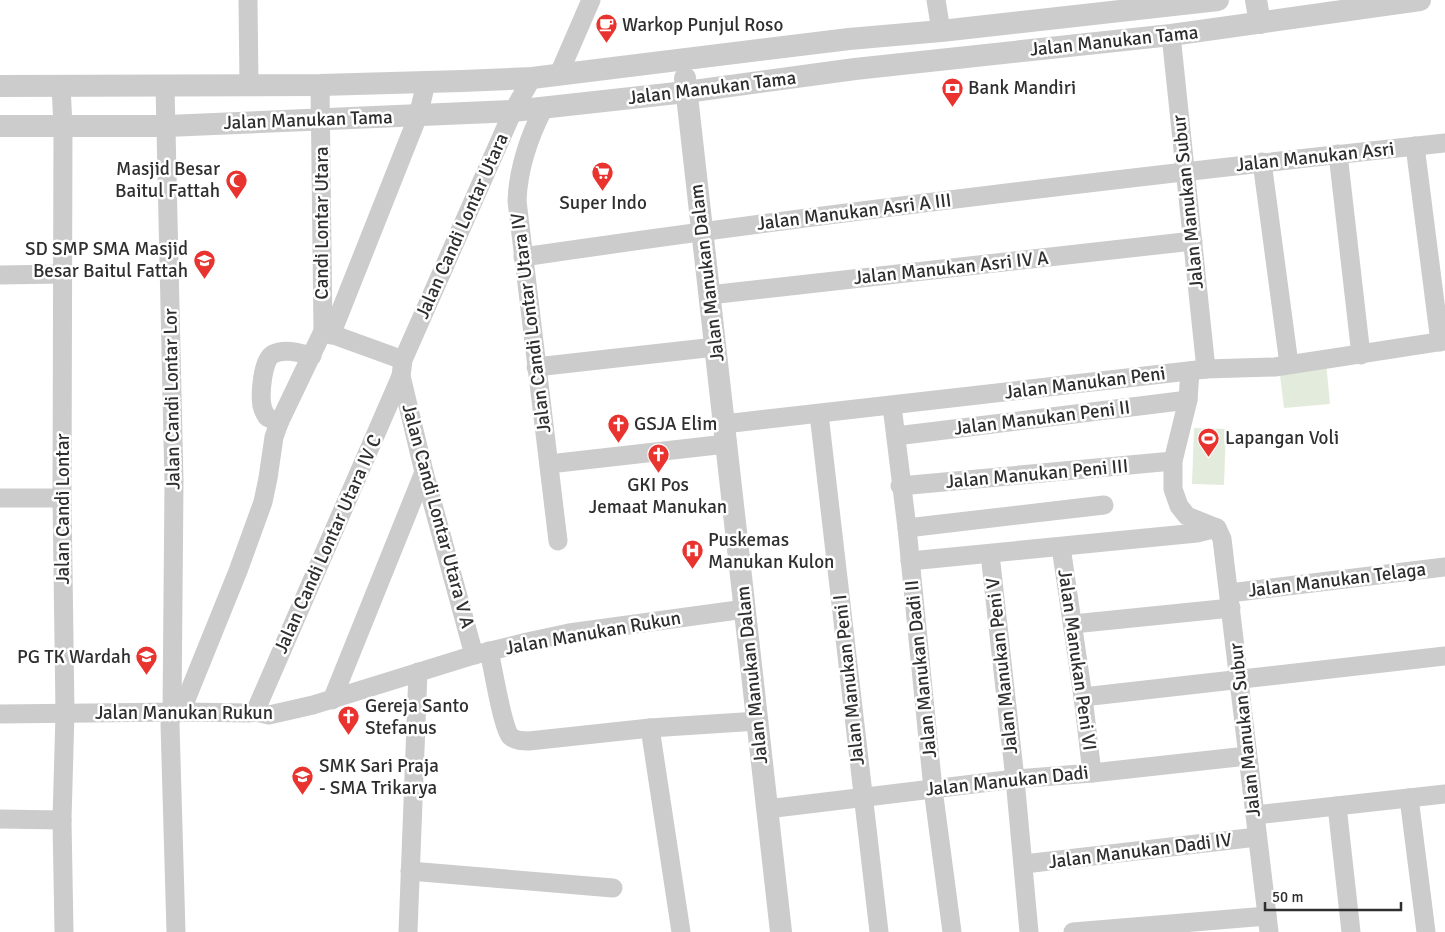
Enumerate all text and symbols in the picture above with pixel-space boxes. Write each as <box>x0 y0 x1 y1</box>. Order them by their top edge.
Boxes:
cafe icon: Warkop Punjul Roso <box>594 13 618 44</box>
place label: Warkop Punjul Roso <box>622 13 783 37</box>
street label: Jalan Manukan Tama <box>1029 20 1199 62</box>
street label: Jalan Manukan Tama <box>627 66 797 110</box>
bank icon: Bank Mandiri <box>940 76 964 107</box>
place label: Bank Mandiri <box>968 76 1076 100</box>
street label: Jalan Manukan Tama <box>223 105 393 135</box>
street label: Jalan Manukan Subur <box>1167 114 1209 290</box>
street label: Jalan Candi Lontar Utara <box>410 129 514 323</box>
street label: Jalan Manukan Asri <box>1235 137 1395 177</box>
street label: Candi Lontar Utara <box>310 146 334 300</box>
place label: Masjid Besar Baitul Fattah <box>115 157 220 203</box>
supermarket icon: Super Indo <box>591 160 615 191</box>
mosque icon: Masjid Besar Baitul Fattah <box>224 168 248 199</box>
street label: Jalan Manukan Dalam <box>684 183 730 363</box>
street label: Jalan Manukan Asri A III <box>755 188 953 236</box>
place label: Super Indo <box>559 191 647 215</box>
street label: Jalan Candi Lontar Utara IV <box>506 212 556 434</box>
place label: SD SMP SMA Masjid Besar Baitul Fattah <box>25 237 188 283</box>
street label: Jalan Manukan Asri IV A <box>852 246 1050 290</box>
school or university icon: SD SMP SMA Masjid Besar Baitul Fattah <box>192 248 216 279</box>
street label: Jalan Candi Lontar Lor <box>158 308 186 490</box>
street label: Jalan Manukan Peni <box>1003 361 1167 405</box>
street label: Jalan Manukan Peni II <box>952 395 1132 441</box>
street label: Jalan Candi Lontar Utara V A <box>396 401 480 631</box>
church icon: GSJA Elim <box>606 412 630 443</box>
place label: GSJA Elim <box>634 412 717 436</box>
sports icon: Lapangan Voli <box>1197 426 1221 457</box>
place label: Lapangan Voli <box>1225 426 1339 450</box>
street label: Jalan Candi Lontar Utara IV C <box>269 431 387 657</box>
street label: Jalan Candi Lontar <box>51 433 75 585</box>
church icon: GKI Pos Jemaat Manukan <box>646 442 670 473</box>
street label: Jalan Manukan Peni III <box>945 454 1129 494</box>
place label: GKI Pos Jemaat Manukan <box>589 473 727 519</box>
place label: Puskemas Manukan Kulon <box>708 528 834 574</box>
hospital icon: Puskemas Manukan Kulon <box>680 539 704 570</box>
street label: Jalan Manukan Telaga <box>1247 557 1427 603</box>
street label: Jalan Manukan Peni VI <box>1052 568 1102 752</box>
street label: Jalan Manukan Peni V <box>981 577 1023 755</box>
street label: Jalan Manukan Dadi II <box>900 579 942 759</box>
street label: Jalan Manukan Dalam <box>731 585 773 765</box>
street label: Jalan Manukan Peni I <box>828 593 870 767</box>
street label: Jalan Manukan Rukun <box>503 606 683 660</box>
street label: Jalan Manukan Subur <box>1224 642 1266 818</box>
place label: PG TK Wardah <box>17 645 131 669</box>
school or university icon: PG TK Wardah <box>135 645 159 676</box>
place label: Gereja Santo Stefanus <box>365 694 469 740</box>
street label: Jalan Manukan Rukun <box>95 701 273 725</box>
church icon: Gereja Santo Stefanus <box>337 705 361 736</box>
place label: SMK Sari Praja - SMA Trikarya <box>319 754 439 800</box>
street label: Jalan Manukan Dadi <box>924 761 1090 801</box>
school or university icon: SMK Sari Praja - SMA Trikarya <box>291 765 315 796</box>
street label: Jalan Manukan Dadi IV <box>1047 828 1233 874</box>
scale bar <box>1265 880 1401 912</box>
text: 50 m <box>1272 888 1303 906</box>

